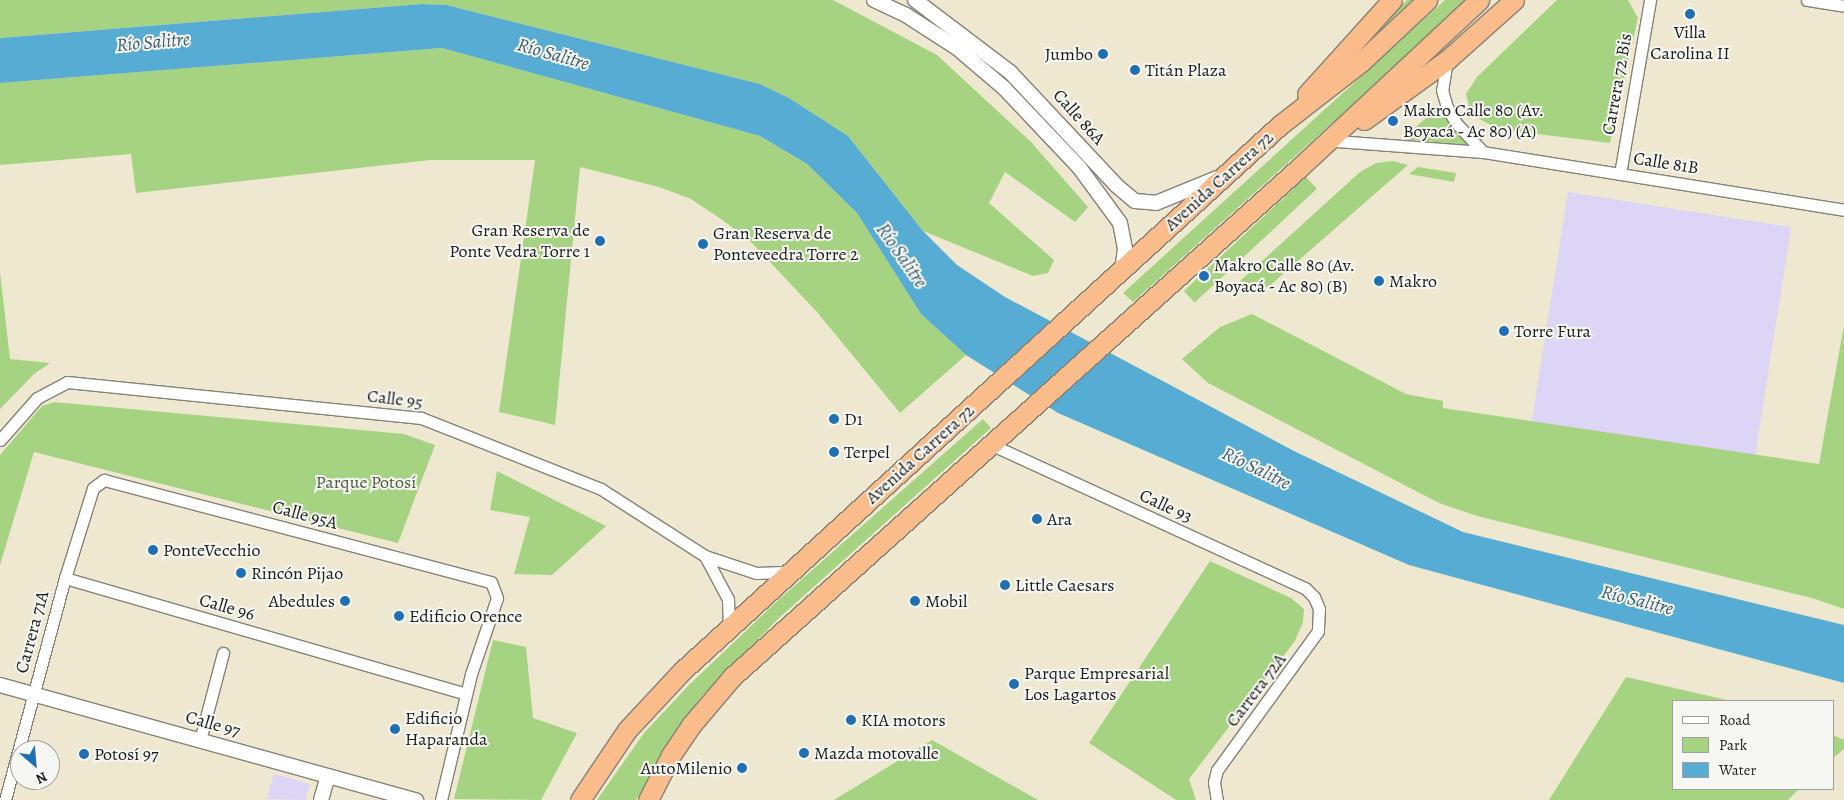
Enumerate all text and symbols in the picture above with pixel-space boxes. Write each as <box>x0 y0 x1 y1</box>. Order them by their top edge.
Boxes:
marker: Villa Carolina II <box>1684 8 1696 20</box>
place label: Villa Carolina II <box>1650 22 1730 64</box>
water label: Río Salitre <box>116 28 190 58</box>
street label: Carrera 72 Bis <box>1597 32 1637 136</box>
water label: Río Salitre <box>515 34 591 76</box>
place label: Jumbo <box>1045 43 1093 65</box>
marker: Jumbo <box>1097 48 1109 60</box>
place label: Titán Plaza <box>1145 59 1226 81</box>
marker: Titán Plaza <box>1129 64 1141 76</box>
street label: Calle 86A <box>1048 85 1110 149</box>
place label: Makro Calle 80 (Av. Boyacá - Ac 80) (A) <box>1403 100 1544 142</box>
marker: Makro Calle 80 (Av. Boyacá - Ac 80) (A) <box>1387 115 1399 127</box>
street label: Avenida Carrera 72 <box>1160 127 1278 235</box>
street label: Calle 81B <box>1632 147 1700 179</box>
water label: Río Salitre <box>871 219 931 293</box>
place label: Gran Reserva de Ponte Vedra Torre 1 <box>449 220 590 262</box>
place label: Gran Reserva de Ponteveedra Torre 2 <box>713 223 859 266</box>
marker: Gran Reserva de Ponte Vedra Torre 1 <box>594 235 606 247</box>
marker: Gran Reserva de Ponteveedra Torre 2 <box>697 238 709 250</box>
place label: Makro Calle 80 (Av. Boyacá - Ac 80) (B) <box>1214 255 1355 298</box>
marker: Makro Calle 80 (Av. Boyacá - Ac 80) (B) <box>1198 270 1210 282</box>
place label: Makro <box>1389 270 1437 292</box>
marker: Makro <box>1373 275 1385 287</box>
place label: Torre Fura <box>1514 320 1591 342</box>
marker: Torre Fura <box>1498 325 1510 337</box>
street label: Calle 95 <box>366 385 424 413</box>
street label: Avenida Carrera 72 <box>861 400 979 508</box>
place label: D1 <box>844 408 863 430</box>
marker: D1 <box>828 413 840 425</box>
place label: Terpel <box>844 441 890 463</box>
water label: Río Salitre <box>1218 443 1294 495</box>
marker: Terpel <box>828 446 840 458</box>
park label: Parque Potosí <box>316 471 416 493</box>
street label: Calle 93 <box>1136 484 1196 528</box>
street label: Calle 95A <box>270 496 340 534</box>
place label: Ara <box>1047 508 1072 530</box>
marker: Ara <box>1031 513 1043 525</box>
place label: PonteVecchio <box>163 539 261 561</box>
marker: PonteVecchio <box>147 544 159 556</box>
place label: Rincón Pijao <box>251 562 343 584</box>
marker: Rincón Pijao <box>235 567 247 579</box>
place label: Little Caesars <box>1015 574 1115 596</box>
marker: Little Caesars <box>999 579 1011 591</box>
water label: Río Salitre <box>1599 581 1675 621</box>
street label: Carrera 71A <box>11 589 53 675</box>
street label: Calle 96 <box>197 589 257 625</box>
place label: Abedules <box>269 590 335 612</box>
place label: Mobil <box>925 590 967 612</box>
marker: Abedules <box>339 595 351 607</box>
marker: Mobil <box>909 595 921 607</box>
place label: Edificio Orence <box>409 605 522 627</box>
marker: Edificio Orence <box>393 610 405 622</box>
street label: Carrera 72A <box>1221 649 1291 731</box>
place label: Parque Empresarial Los Lagartos <box>1024 663 1169 706</box>
marker: Parque Empresarial Los Lagartos <box>1008 678 1020 690</box>
legend <box>1672 700 1834 790</box>
street label: Calle 97 <box>183 706 243 742</box>
place label: Edificio Haparanda <box>405 708 488 751</box>
place label: KIA motors <box>861 709 946 731</box>
text: Road <box>1719 710 1750 730</box>
marker: KIA motors <box>845 714 857 726</box>
marker: Edificio Haparanda <box>389 723 401 735</box>
text: Park <box>1719 735 1747 755</box>
north arrow <box>10 740 60 790</box>
place label: Mazda motovalle <box>814 742 939 764</box>
place label: Potosí 97 <box>94 743 159 765</box>
marker: Mazda motovalle <box>798 747 810 759</box>
marker: Potosí 97 <box>78 748 90 760</box>
place label: AutoMilenio <box>641 757 732 779</box>
text: Water <box>1719 760 1756 780</box>
marker: AutoMilenio <box>736 762 748 774</box>
text: N <box>33 767 50 789</box>

